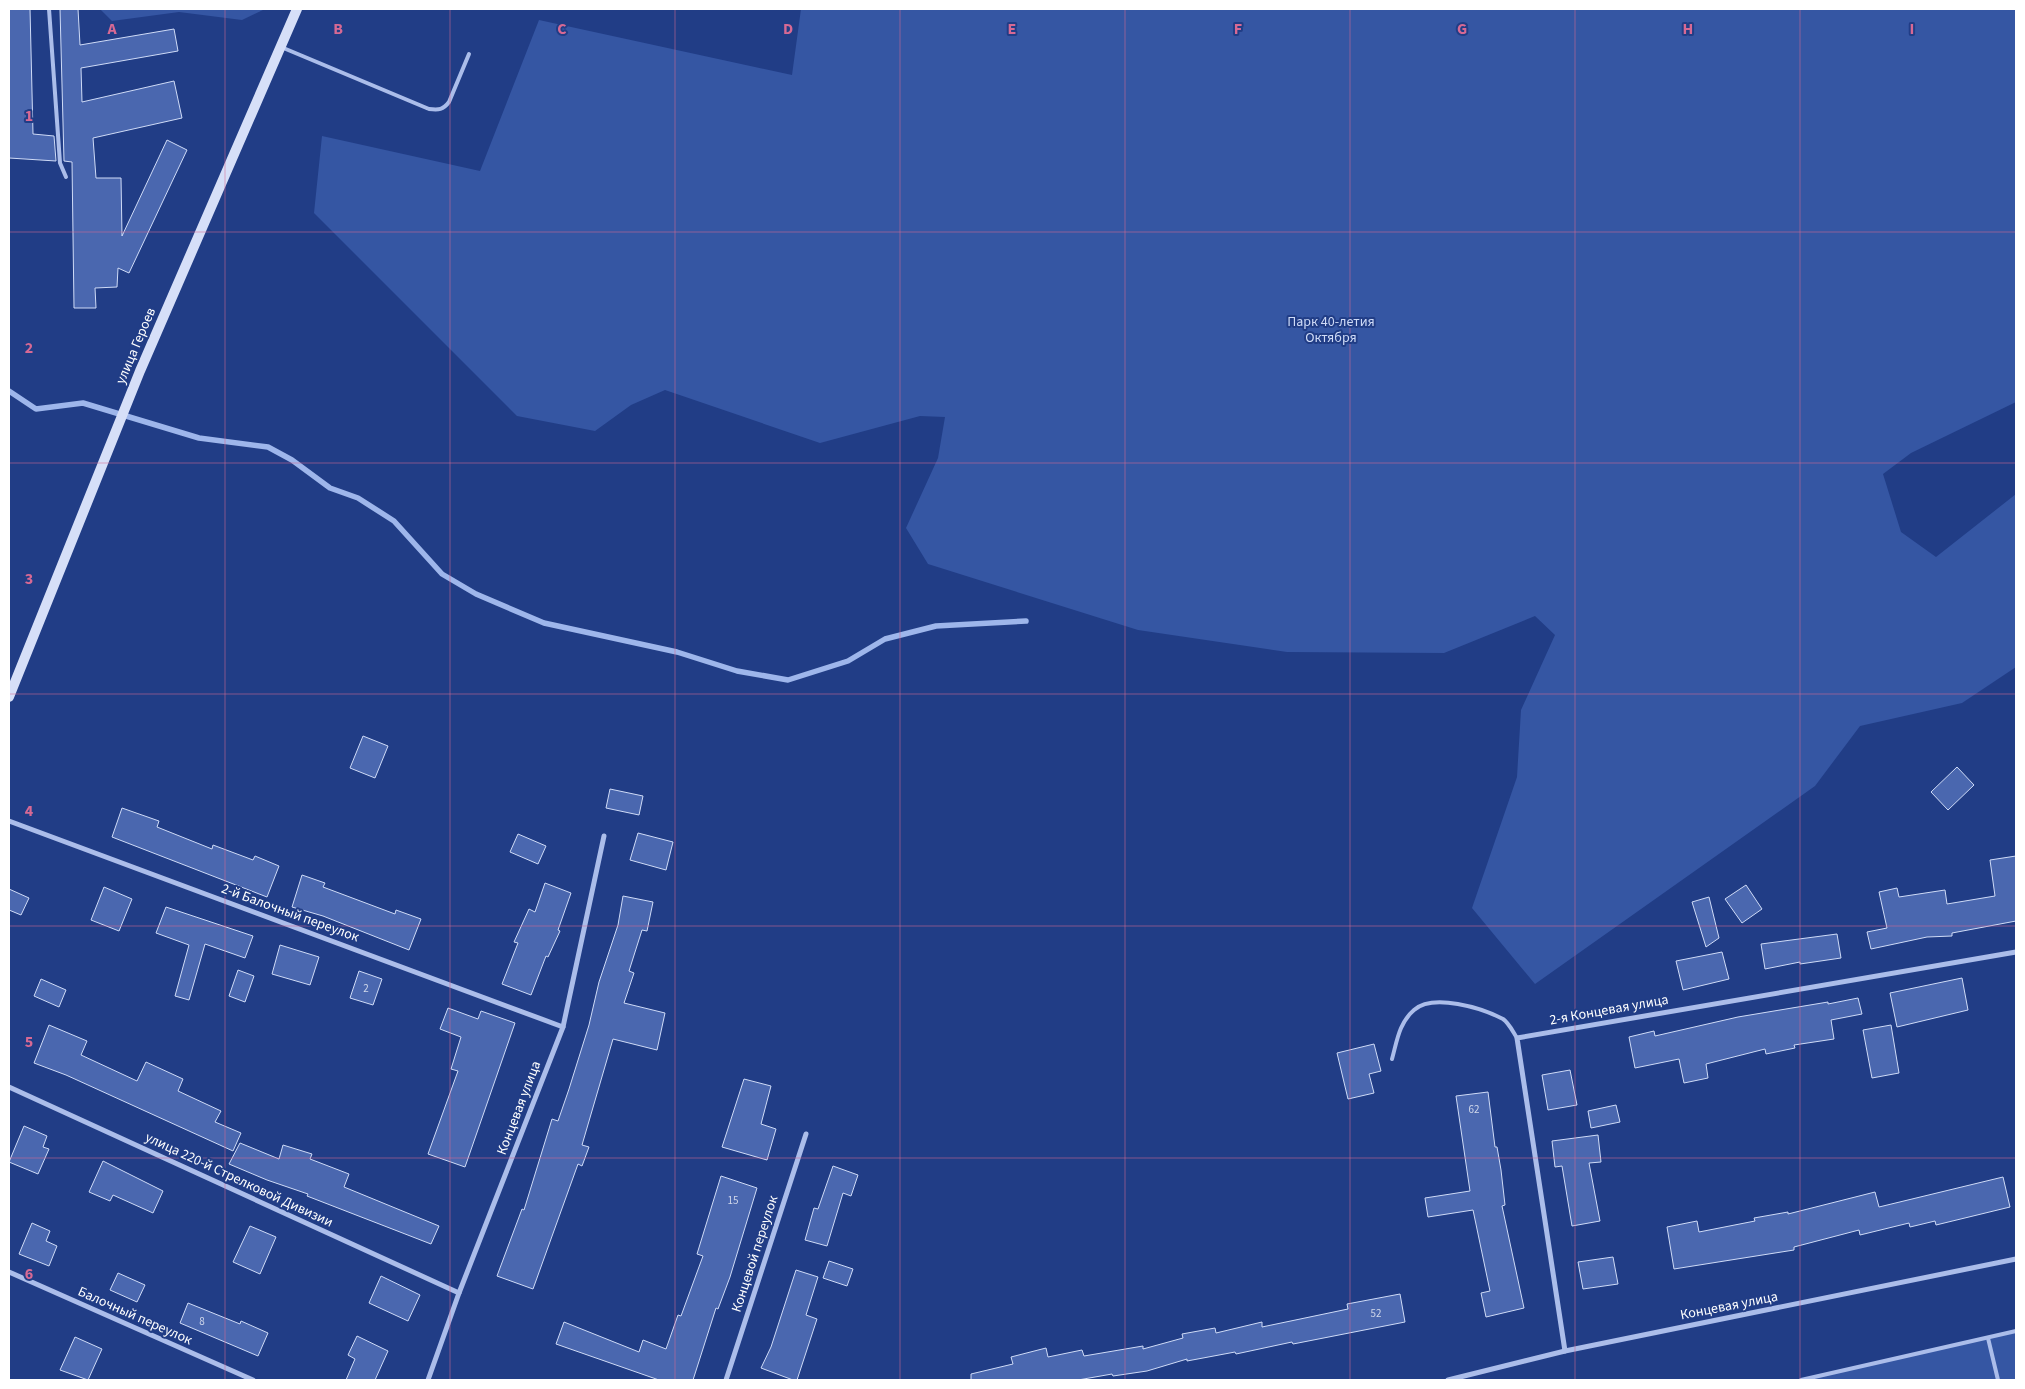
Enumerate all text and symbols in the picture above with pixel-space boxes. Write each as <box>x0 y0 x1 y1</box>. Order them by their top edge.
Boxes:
text: A <box>106 18 117 40</box>
text: B <box>333 18 343 40</box>
text: C <box>557 18 567 40</box>
text: D <box>783 18 793 40</box>
text: E <box>1008 18 1016 40</box>
text: F <box>1234 18 1242 40</box>
text: G <box>1457 18 1467 40</box>
text: H <box>1683 18 1693 40</box>
text: I <box>1910 18 1914 40</box>
text: 1 <box>25 105 33 127</box>
street label: улица Героев <box>111 305 161 387</box>
park label: Парк 40-летия Октября <box>1287 312 1375 348</box>
text: 2 <box>25 337 33 359</box>
text: 3 <box>25 568 33 590</box>
text: 4 <box>25 800 34 822</box>
street label: 2-й Балочный переулок <box>218 879 362 947</box>
house number: 2 <box>363 981 369 996</box>
street label: 2-я Концевая улица <box>1548 990 1670 1030</box>
text: 5 <box>25 1031 33 1053</box>
street label: Концевая улица <box>492 1058 546 1158</box>
house number: 62 <box>1469 1102 1479 1117</box>
street label: улица 220-й Стрелковой Дивизии <box>142 1128 336 1232</box>
street label: Концевой переулок <box>727 1193 783 1315</box>
house number: 15 <box>728 1193 738 1208</box>
text: 6 <box>25 1263 33 1285</box>
street label: Балочный переулок <box>75 1282 195 1350</box>
street label: Концевая улица <box>1678 1287 1780 1325</box>
house number: 52 <box>1371 1306 1381 1321</box>
house number: 8 <box>199 1314 205 1329</box>

